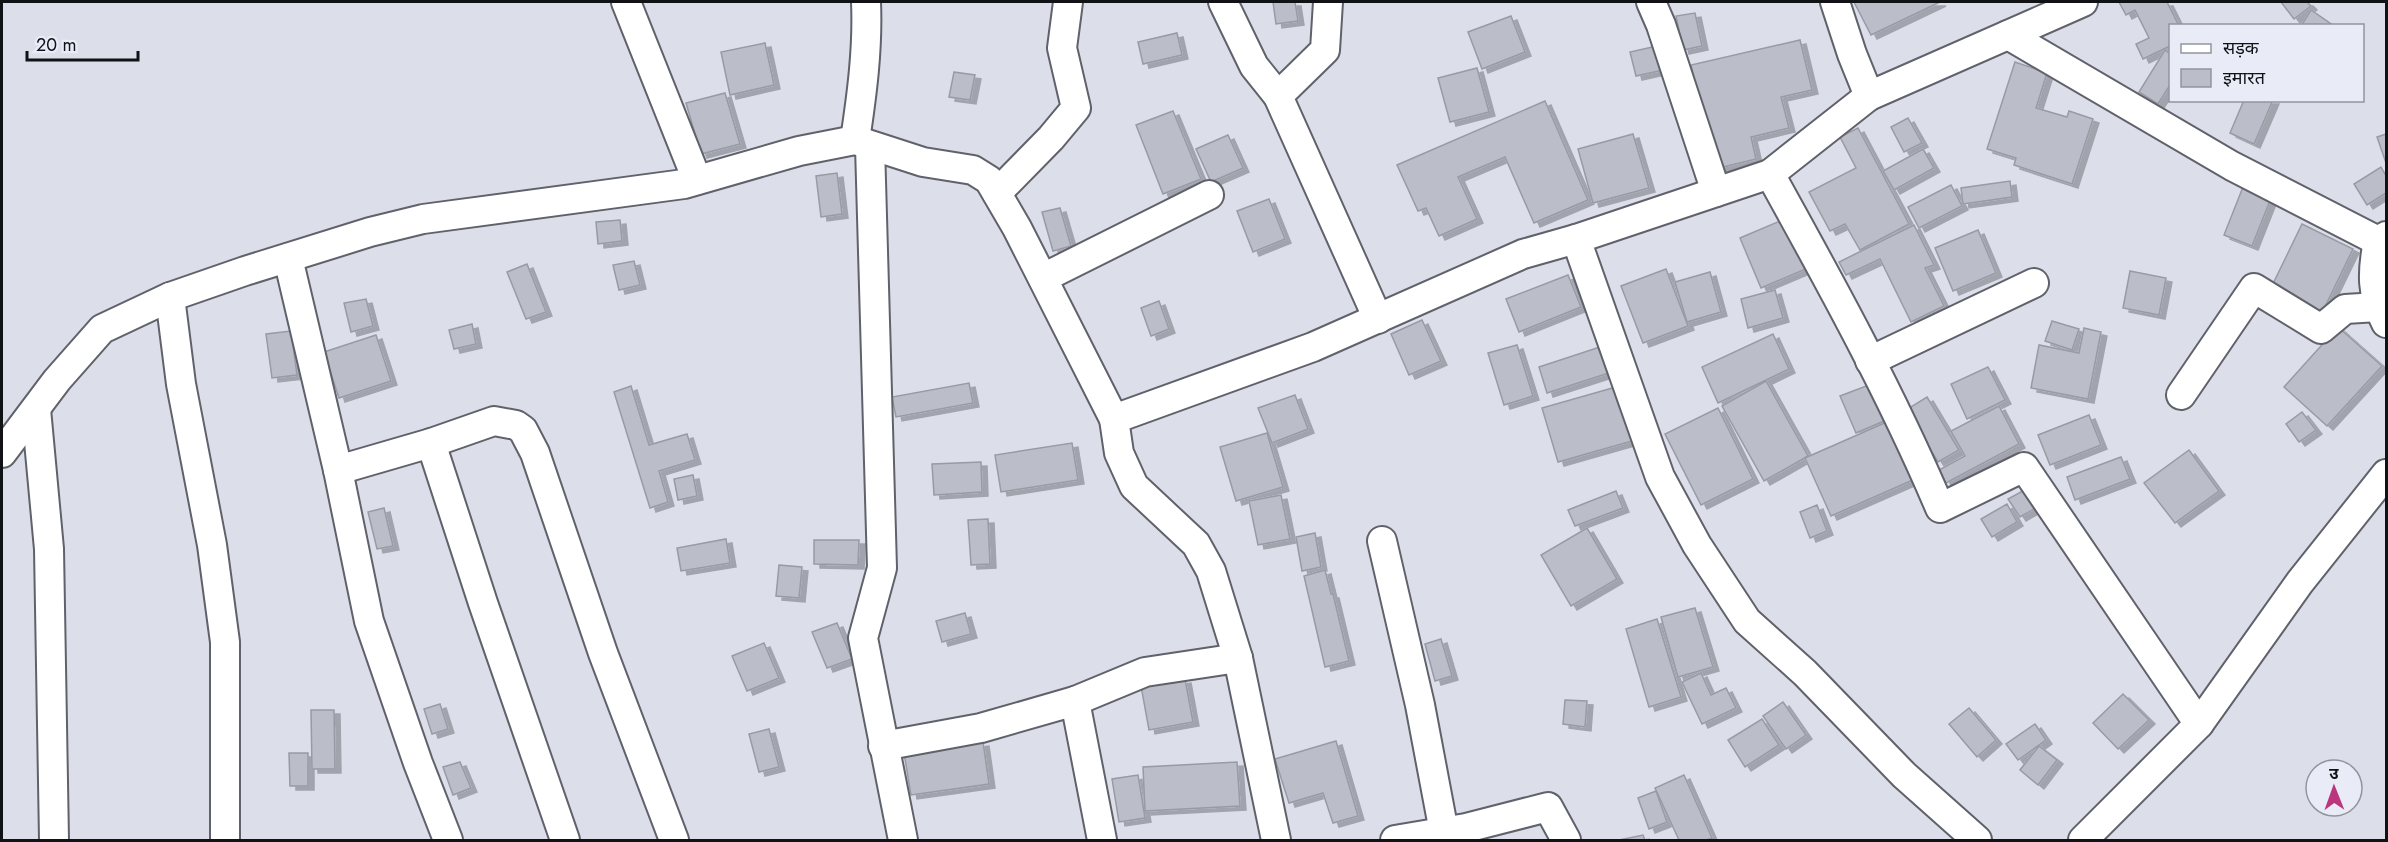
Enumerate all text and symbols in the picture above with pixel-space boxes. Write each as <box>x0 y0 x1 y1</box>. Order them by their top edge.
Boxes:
scale bar <box>27 24 138 62</box>
legend <box>2169 24 2364 102</box>
text: 20 m <box>36 32 76 58</box>
text: सड़क <box>2223 35 2260 61</box>
text: इमारत <box>2223 65 2266 91</box>
north arrow <box>2304 758 2364 818</box>
text: उ <box>2329 762 2339 785</box>

